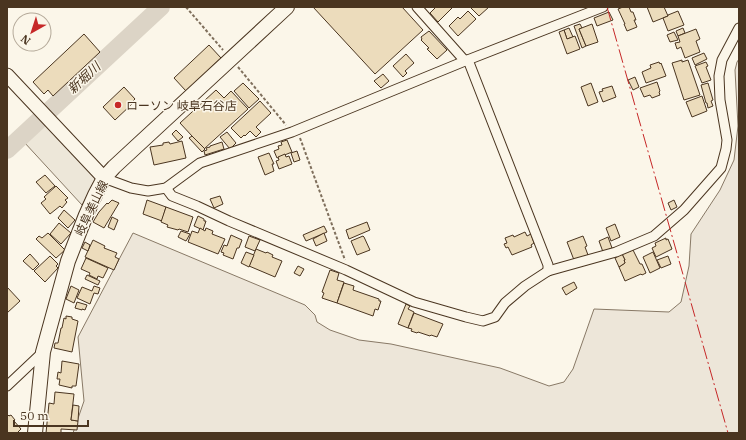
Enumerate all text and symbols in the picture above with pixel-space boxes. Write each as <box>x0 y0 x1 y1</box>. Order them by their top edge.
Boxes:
north arrow <box>12 12 52 52</box>
text: N <box>18 31 33 48</box>
water label: 新堀川 <box>64 57 106 98</box>
place label: ローソン 岐阜石谷店 <box>126 98 237 113</box>
marker: ローソン 岐阜石谷店 <box>113 100 123 110</box>
street label: 岐阜美山線 <box>71 178 111 238</box>
scale bar <box>14 402 88 428</box>
text: 50 m <box>20 408 49 423</box>

